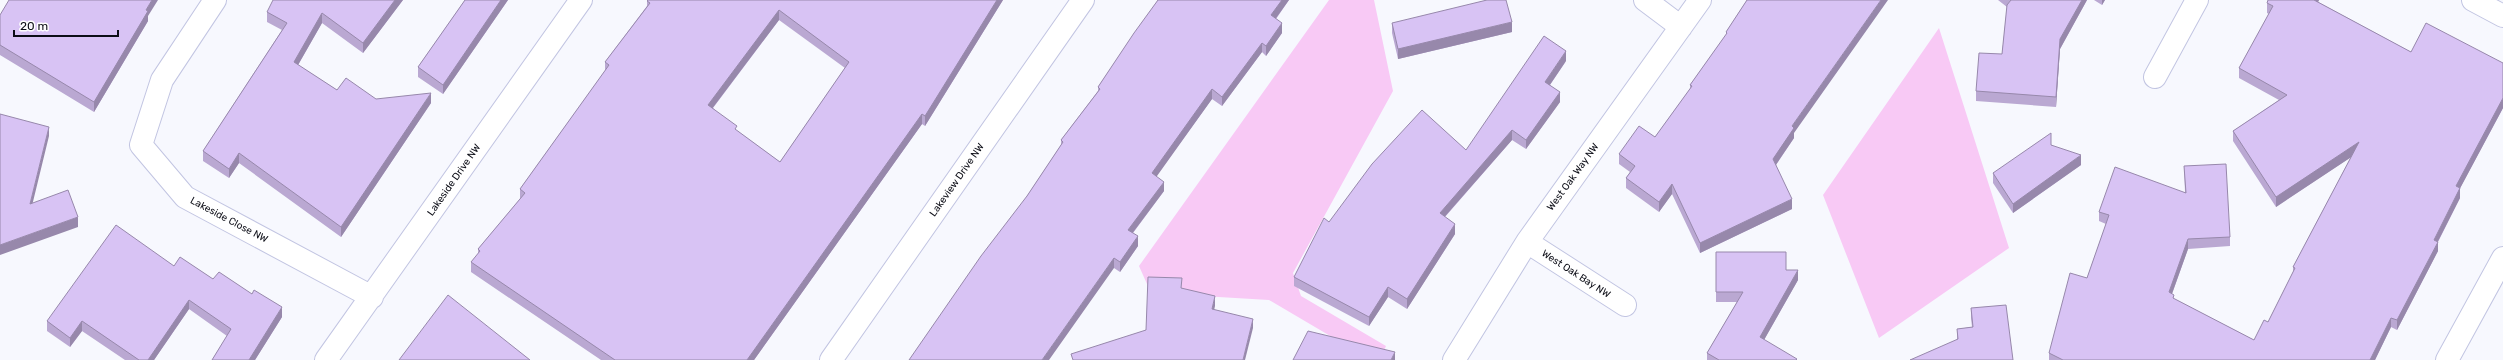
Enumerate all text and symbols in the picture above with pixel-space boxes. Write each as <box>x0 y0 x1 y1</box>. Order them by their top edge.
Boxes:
scale bar <box>14 12 118 38</box>
text: 20 m <box>20 19 48 33</box>
street label: Lakeview Drive NW <box>927 141 987 219</box>
street label: West Oak Way NW <box>1545 141 1601 213</box>
street label: Lakeside Drive NW <box>425 142 483 218</box>
street label: Lakeside Close NW <box>188 194 270 246</box>
street label: West Oak Bay NW <box>1539 247 1613 301</box>

